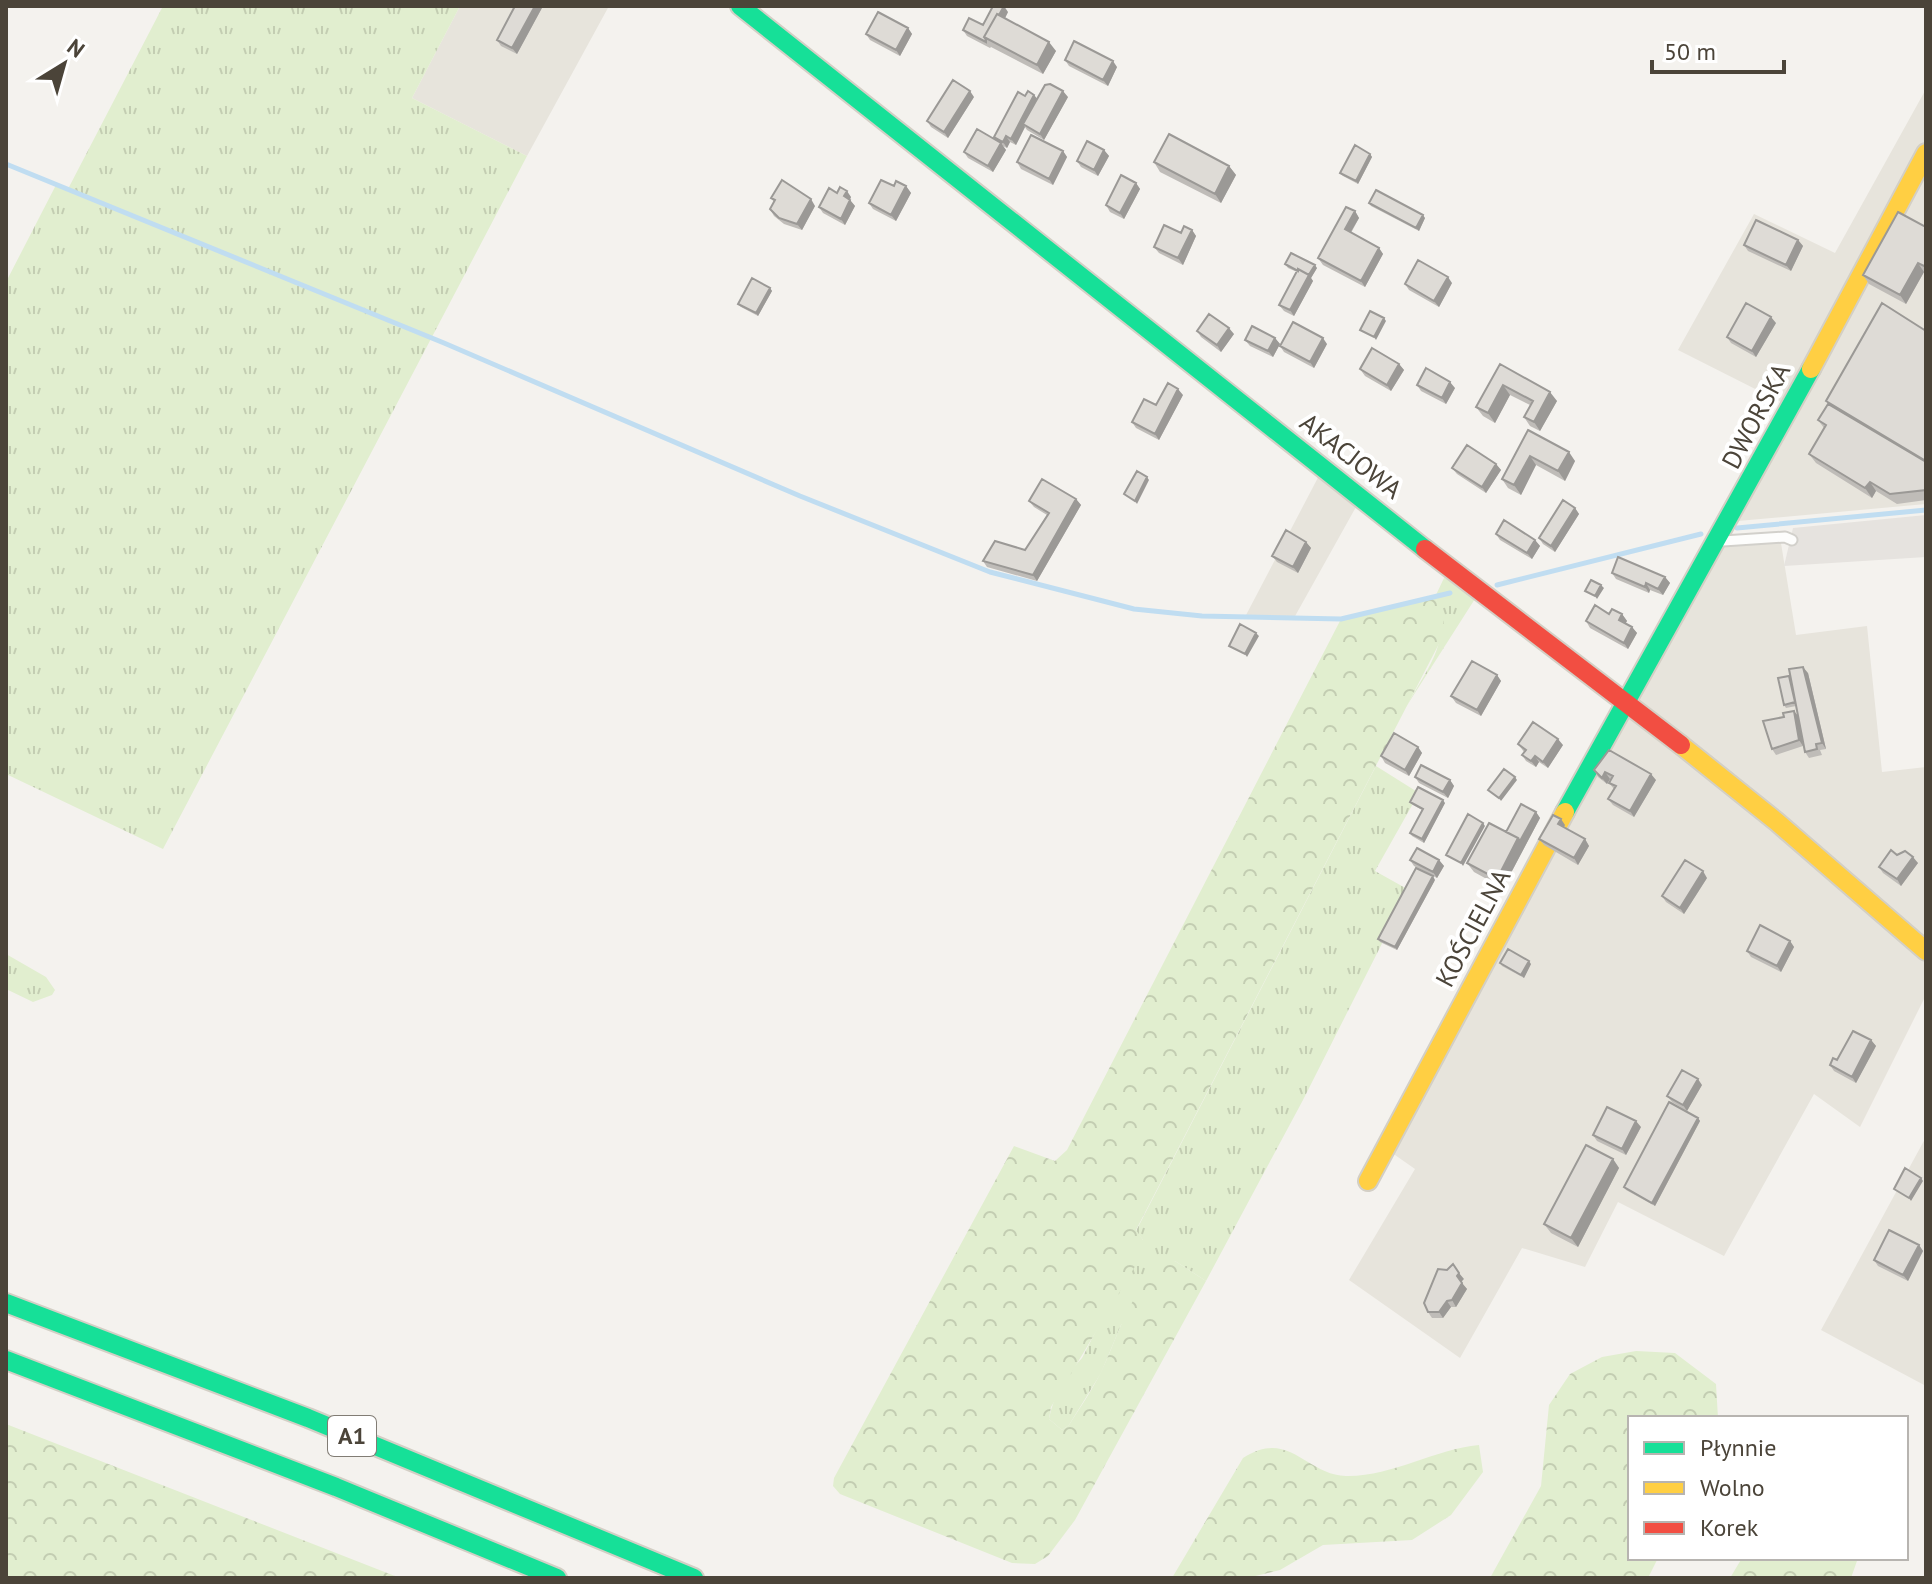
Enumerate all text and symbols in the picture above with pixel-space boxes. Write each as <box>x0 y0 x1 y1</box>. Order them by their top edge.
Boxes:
north arrow <box>24 24 104 104</box>
scale bar <box>1652 24 1784 74</box>
text: N <box>62 32 90 64</box>
text: 50 m <box>1664 36 1716 67</box>
street label: DWORSKA <box>1714 357 1797 474</box>
street label: AKACJOWA <box>1294 405 1409 506</box>
street label: KOŚCIELNA <box>1428 863 1517 992</box>
road number: A1 <box>328 1416 376 1456</box>
legend <box>1628 1416 1908 1560</box>
text: Płynnie <box>1700 1432 1777 1463</box>
text: Wolno <box>1700 1472 1765 1503</box>
text: Korek <box>1700 1512 1759 1543</box>

